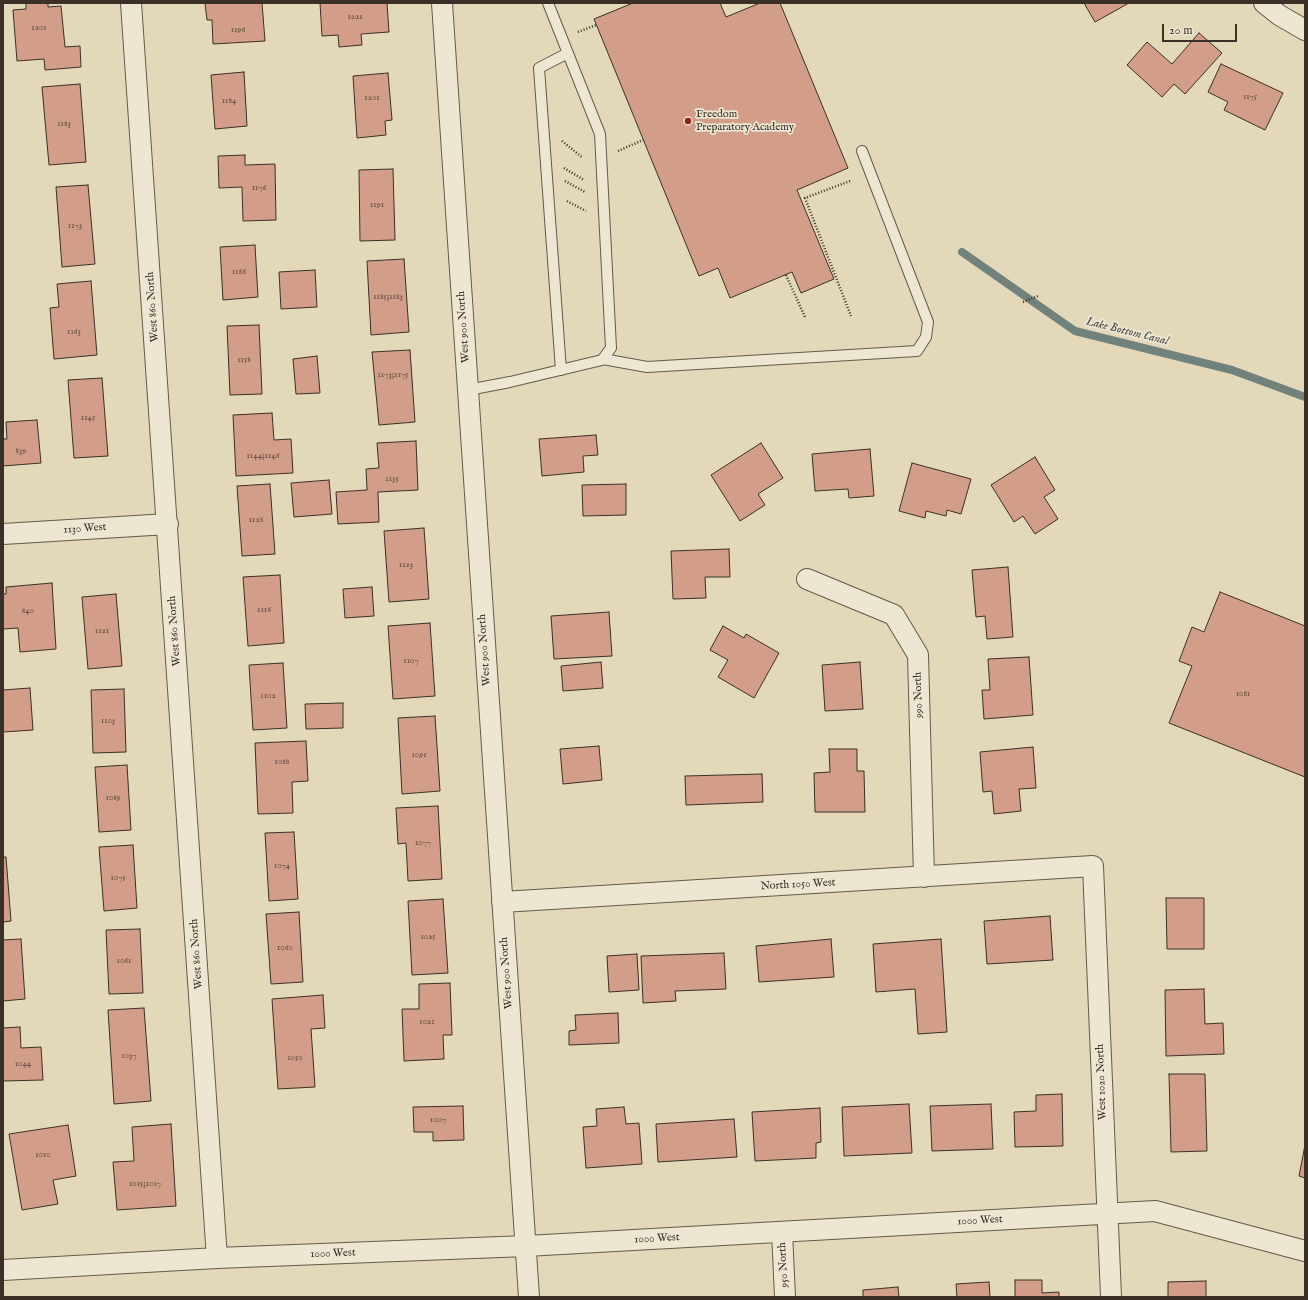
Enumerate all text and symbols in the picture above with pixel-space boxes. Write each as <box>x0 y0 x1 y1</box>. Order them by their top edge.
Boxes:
house number: 1221 <box>347 12 363 22</box>
scale bar <box>1164 16 1239 42</box>
house number: 1201 <box>31 23 47 33</box>
text: 20 m <box>1169 23 1192 38</box>
house number: 1196 <box>231 25 245 35</box>
house number: 1175 <box>1243 92 1257 102</box>
house number: 1201 <box>364 93 380 103</box>
house number: 1184 <box>222 96 236 106</box>
place label: Freedom Preparatory Academy <box>696 108 794 134</box>
marker: Freedom Preparatory Academy <box>683 116 693 126</box>
house number: 1183 <box>57 119 71 129</box>
house number: 1176 <box>252 183 266 193</box>
house number: 1191 <box>370 200 384 210</box>
house number: 1173 <box>68 221 82 231</box>
house number: 1166 <box>232 267 246 277</box>
street label: West 860 North <box>144 271 162 343</box>
street label: West 900 North <box>455 291 473 363</box>
house number: 1185;1183 <box>373 292 403 302</box>
water label: Lake Bottom Canal <box>1084 315 1170 349</box>
house number: 1163 <box>67 327 81 337</box>
house number: 1158 <box>237 355 251 365</box>
house number: 1173;1175 <box>378 370 408 380</box>
house number: 1145 <box>81 413 95 423</box>
house number: 839 <box>16 446 26 456</box>
house number: 1144;1146 <box>247 451 279 461</box>
house number: 1135 <box>385 474 399 484</box>
house number: 1128 <box>249 515 263 525</box>
street label: 1130 West <box>63 521 107 537</box>
house number: 1123 <box>399 560 413 570</box>
street label: West 860 North <box>166 595 184 667</box>
house number: 1116 <box>257 605 271 615</box>
house number: 840 <box>22 606 34 616</box>
street label: West 900 North <box>476 614 494 686</box>
house number: 1121 <box>95 626 109 636</box>
house number: 1107 <box>403 656 419 666</box>
street label: 990 North <box>912 672 926 718</box>
house number: 1081 <box>1236 689 1250 699</box>
house number: 1102 <box>260 691 276 701</box>
house number: 1103 <box>101 716 115 726</box>
house number: 1091 <box>412 750 426 760</box>
house number: 1088 <box>275 757 289 767</box>
house number: 1089 <box>105 793 121 803</box>
house number: 1077 <box>415 838 431 848</box>
house number: 1074 <box>274 861 290 871</box>
house number: 1075 <box>110 873 126 883</box>
street label: North 1050 West <box>760 876 836 894</box>
street label: West 860 North <box>188 918 206 990</box>
house number: 1025 <box>420 932 436 942</box>
street label: West 900 North <box>498 937 516 1009</box>
house number: 1060 <box>277 943 293 953</box>
house number: 1061 <box>117 956 131 966</box>
house number: 1021 <box>419 1017 435 1027</box>
street label: West 1020 North <box>1094 1044 1110 1120</box>
house number: 1037 <box>121 1051 137 1061</box>
house number: 1050 <box>287 1053 303 1063</box>
house number: 1044 <box>15 1059 31 1069</box>
house number: 1007 <box>430 1115 446 1125</box>
house number: 1010 <box>35 1150 51 1160</box>
house number: 1015;1017 <box>129 1179 161 1189</box>
street label: 1000 West <box>957 1213 1003 1229</box>
street label: 1000 West <box>634 1231 680 1247</box>
street label: 950 North <box>776 1242 792 1288</box>
street label: 1000 West <box>310 1247 356 1261</box>

